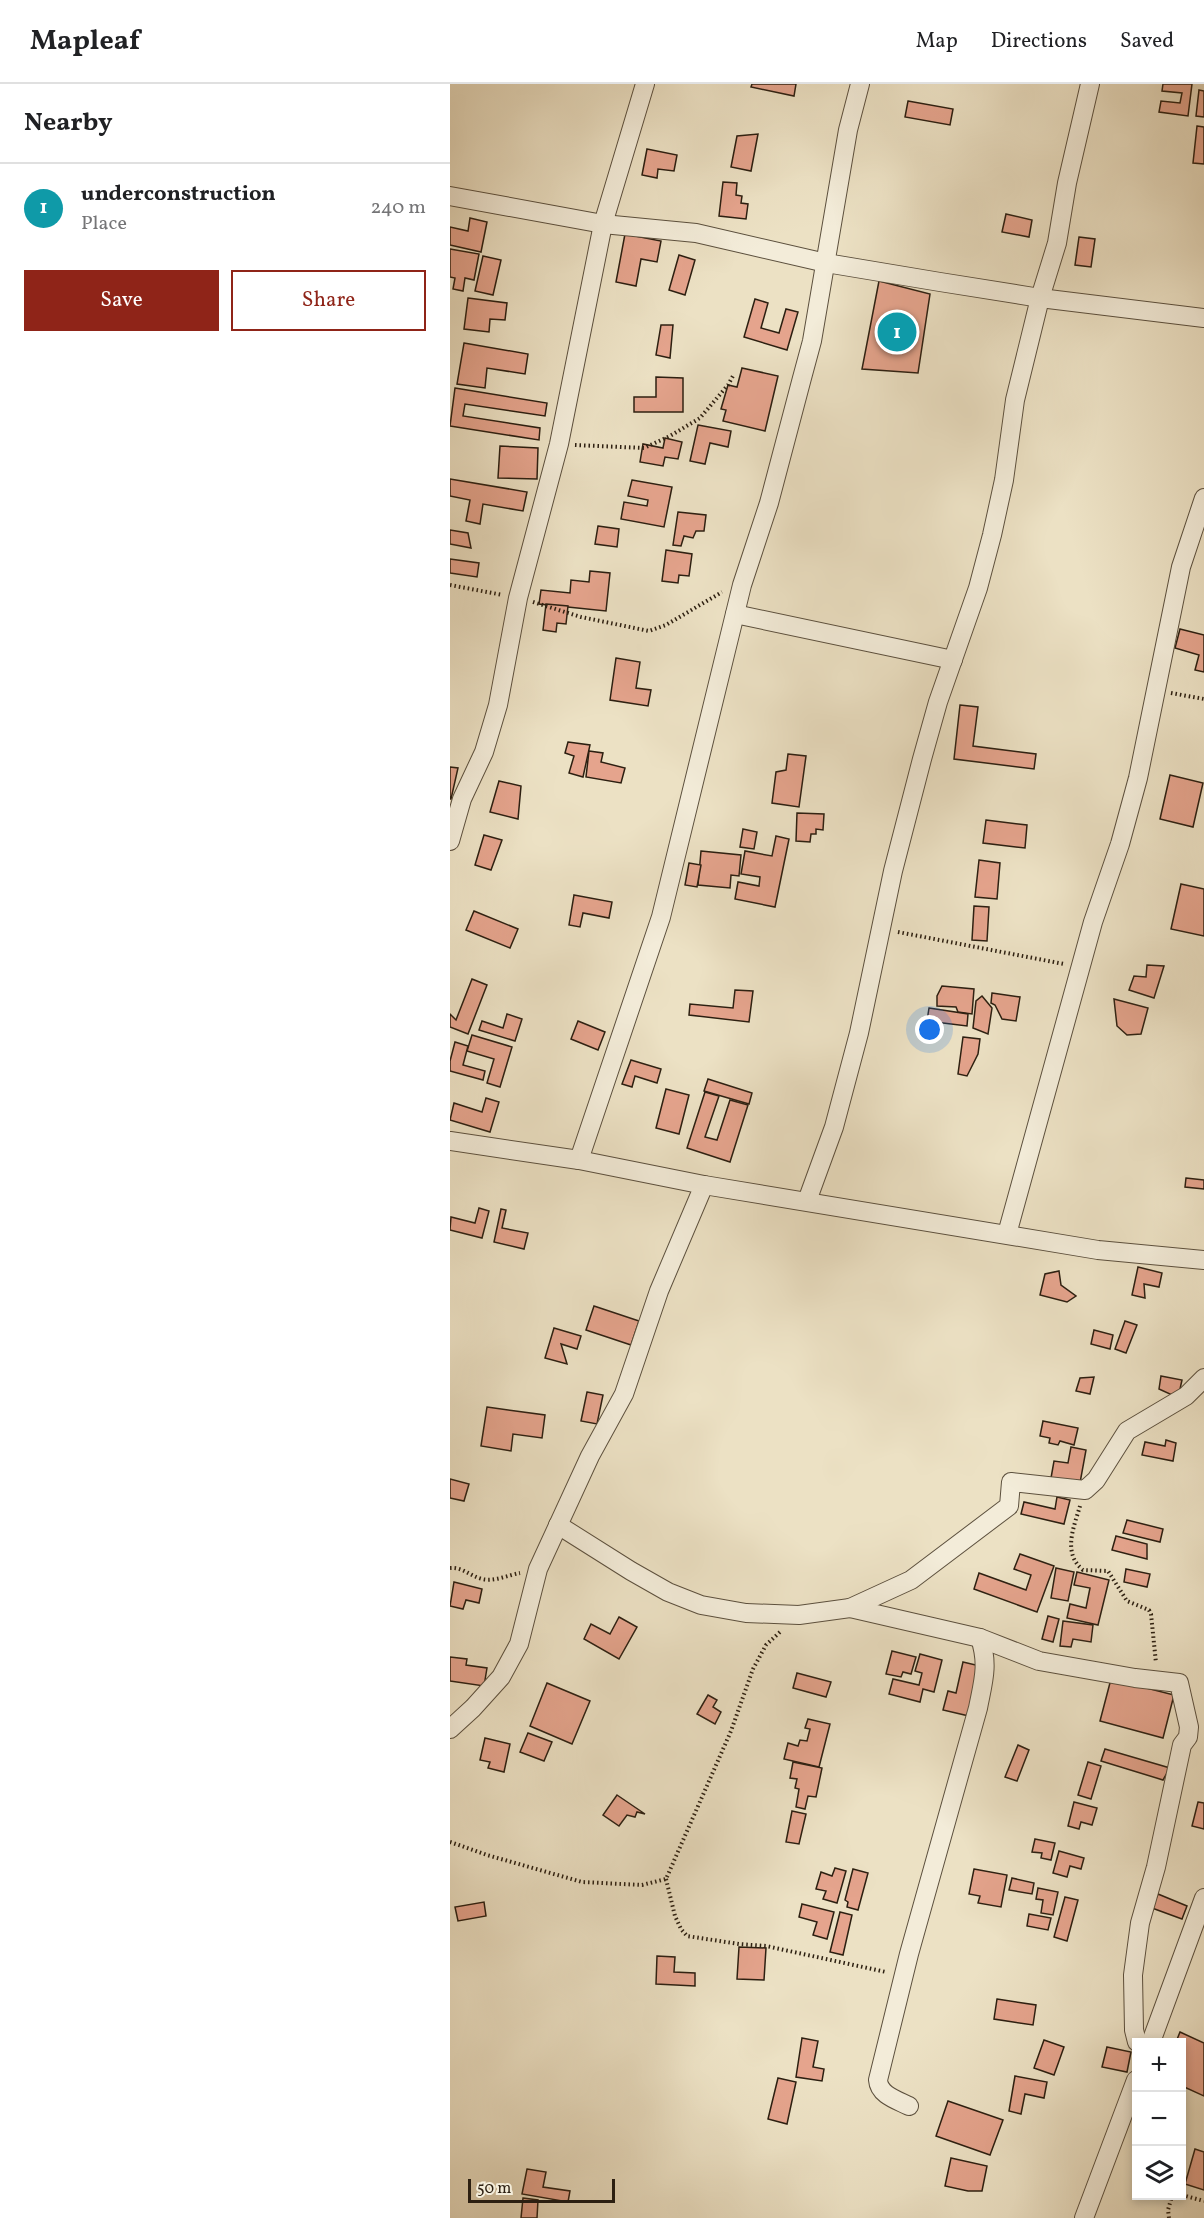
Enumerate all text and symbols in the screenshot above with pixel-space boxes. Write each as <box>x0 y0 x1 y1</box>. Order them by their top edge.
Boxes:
text: Mapleaf <box>30 22 140 61</box>
text: Map <box>916 27 958 56</box>
text: Directions <box>991 27 1087 56</box>
text: Saved <box>1120 27 1174 56</box>
text: Nearby <box>24 105 113 141</box>
text: underconstruction <box>81 179 276 210</box>
text: 1 <box>39 194 48 222</box>
text: 240 m <box>371 194 426 222</box>
text: Place <box>81 210 127 238</box>
button: Save <box>24 270 219 331</box>
button: Share <box>231 270 426 331</box>
pin: 1 <box>878 310 916 354</box>
your location <box>915 1015 944 1044</box>
map controls <box>1132 2038 1186 2200</box>
button: + <box>1132 2038 1186 2092</box>
button: − <box>1132 2092 1186 2146</box>
button: layers <box>1132 2146 1186 2200</box>
scale bar <box>468 2176 615 2204</box>
text: 50 m <box>477 2178 511 2200</box>

